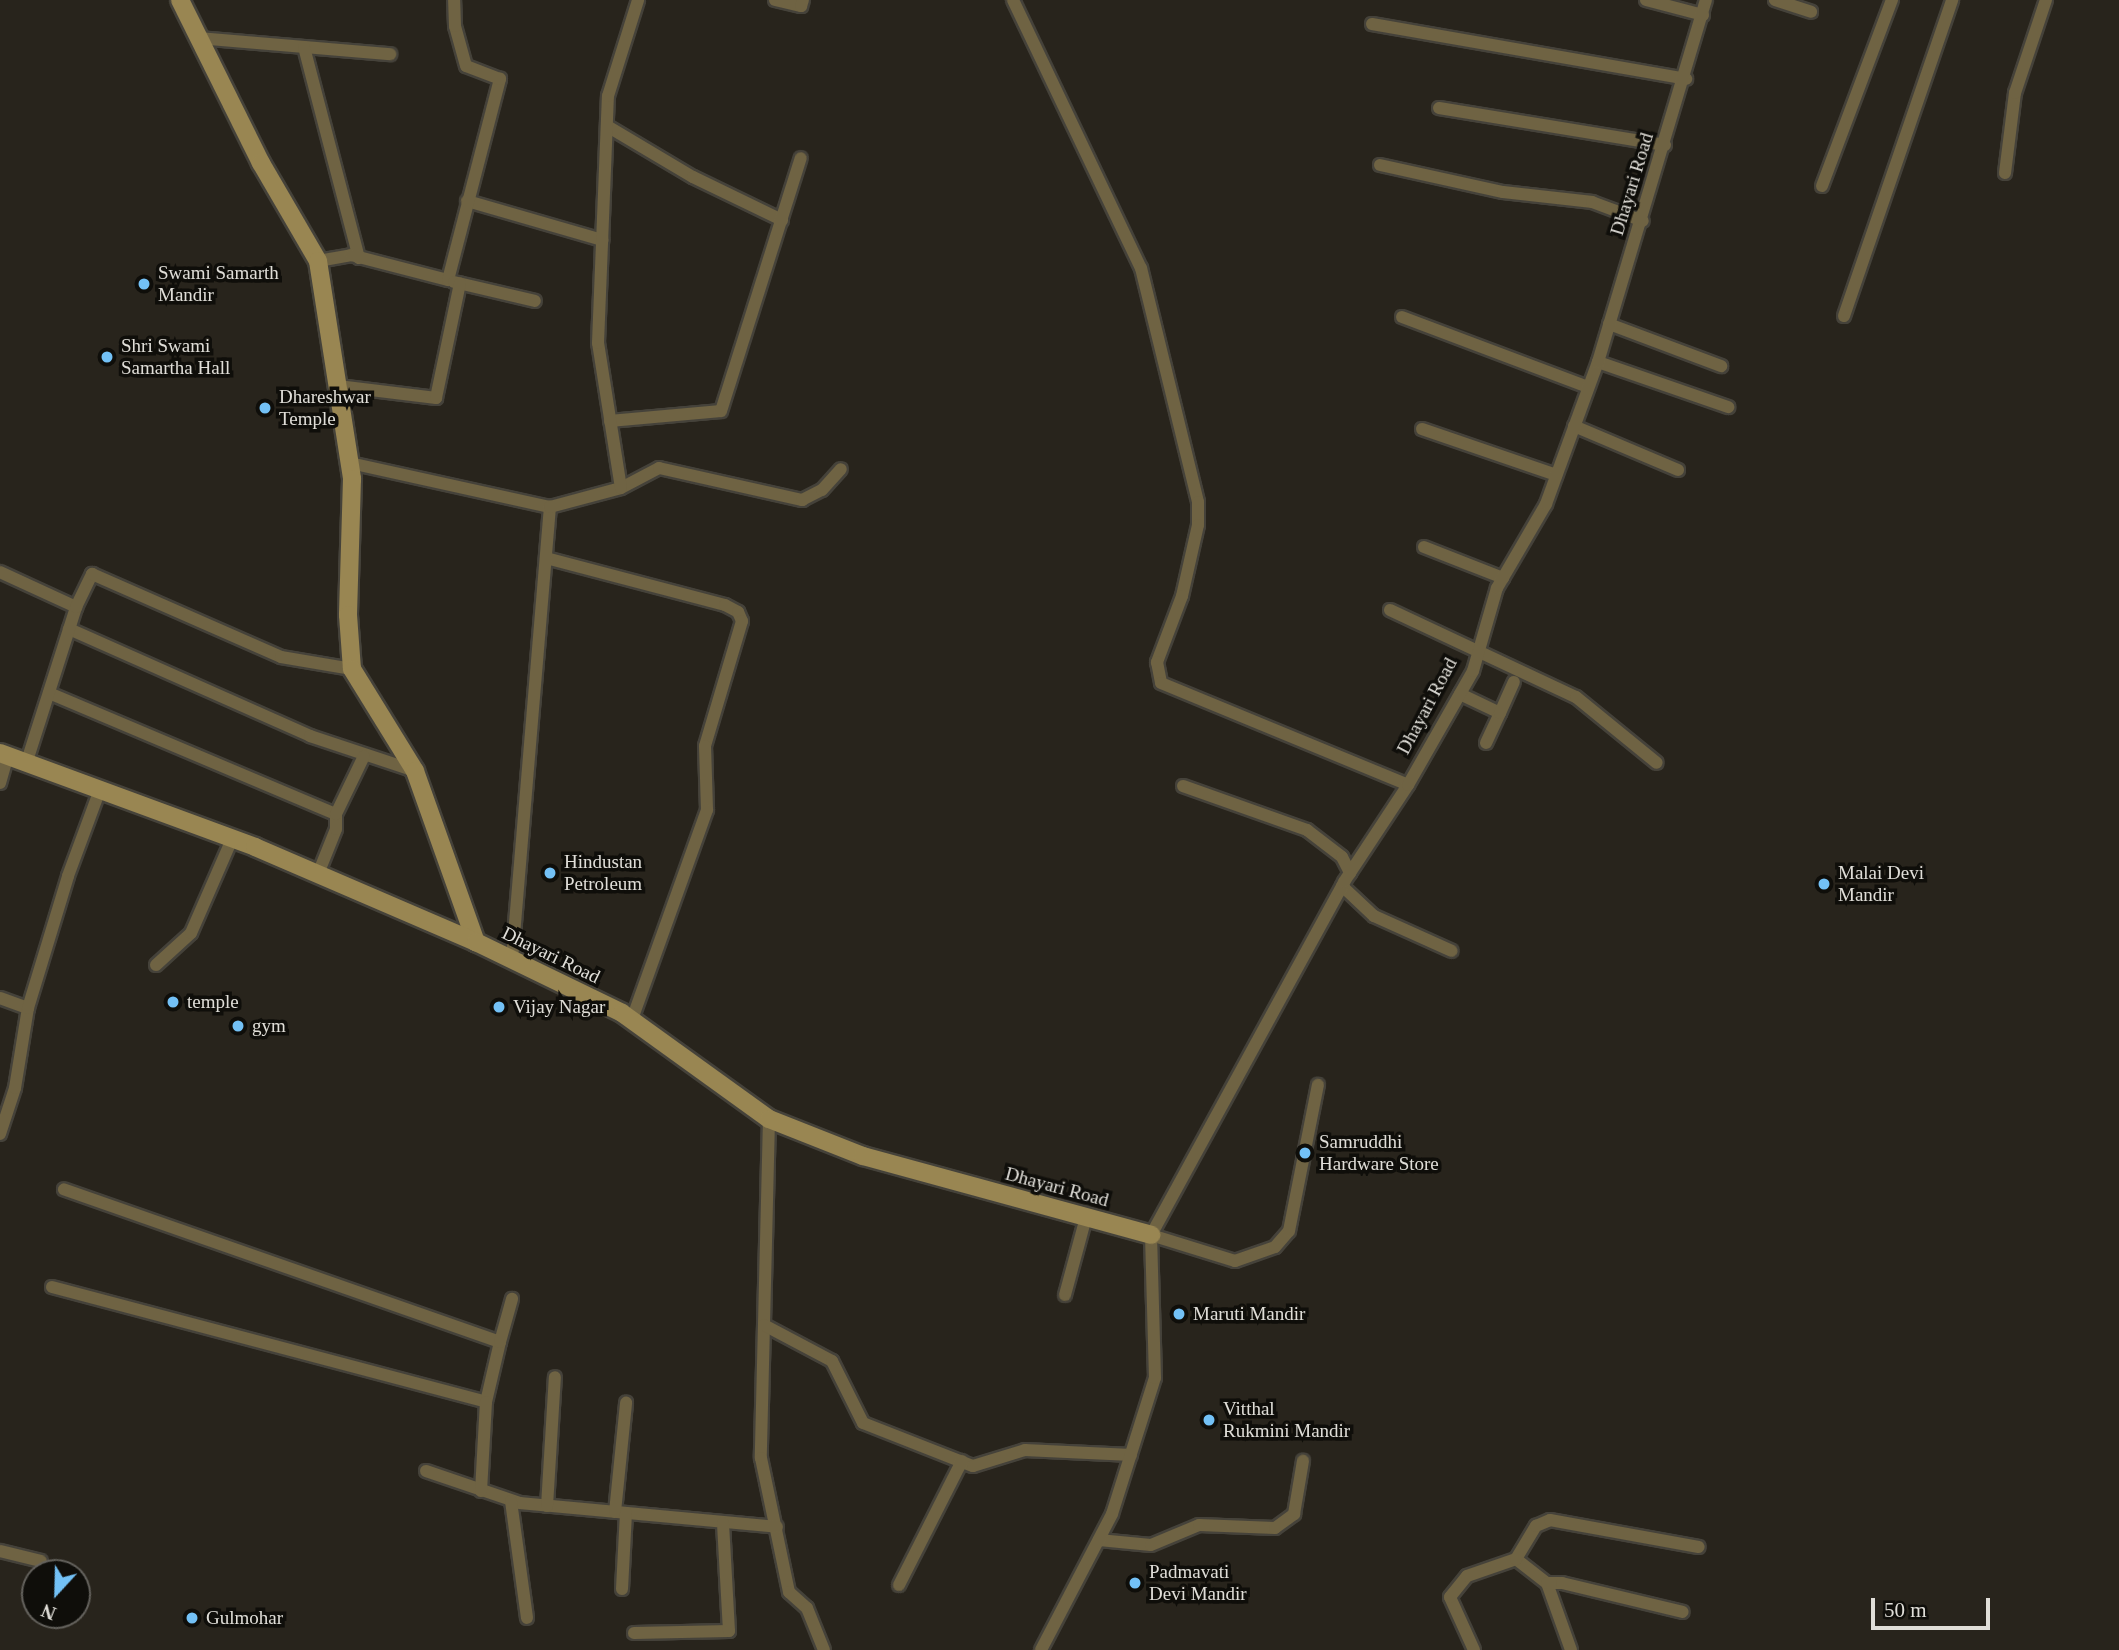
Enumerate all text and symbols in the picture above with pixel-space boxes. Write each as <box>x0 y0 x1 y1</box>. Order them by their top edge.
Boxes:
street label: Dhayari Road <box>1606 130 1658 238</box>
place label: Swami Samarth Mandir <box>158 262 279 306</box>
marker: Swami Samarth Mandir <box>136 276 152 292</box>
place label: Shri Swami Samartha Hall <box>121 335 230 379</box>
marker: Shri Swami Samartha Hall <box>99 349 115 365</box>
place label: Dhareshwar Temple <box>279 386 371 430</box>
marker: Dhareshwar Temple <box>257 400 273 416</box>
street label: Dhayari Road <box>1392 654 1462 758</box>
place label: Hindustan Petroleum <box>564 851 642 895</box>
place label: Malai Devi Mandir <box>1838 862 1924 906</box>
marker: Hindustan Petroleum <box>542 865 558 881</box>
marker: Malai Devi Mandir <box>1816 876 1832 892</box>
street label: Dhayari Road <box>498 922 604 988</box>
place label: temple <box>187 991 239 1013</box>
marker: temple <box>165 994 181 1010</box>
place label: Vijay Nagar <box>513 996 605 1018</box>
marker: Vijay Nagar <box>491 999 507 1015</box>
place label: gym <box>252 1015 286 1037</box>
marker: gym <box>230 1018 246 1034</box>
place label: Samruddhi Hardware Store <box>1319 1131 1439 1175</box>
marker: Samruddhi Hardware Store <box>1297 1145 1313 1161</box>
street label: Dhayari Road <box>1003 1162 1111 1212</box>
place label: Maruti Mandir <box>1193 1303 1305 1325</box>
marker: Maruti Mandir <box>1171 1306 1187 1322</box>
place label: Vitthal Rukmini Mandir <box>1223 1398 1350 1442</box>
marker: Vitthal Rukmini Mandir <box>1201 1412 1217 1428</box>
north arrow <box>21 1559 91 1629</box>
place label: Padmavati Devi Mandir <box>1149 1561 1247 1605</box>
marker: Padmavati Devi Mandir <box>1127 1575 1143 1591</box>
scale bar <box>1874 1584 1993 1628</box>
text: 50 m <box>1884 1598 1927 1622</box>
text: N <box>38 1600 59 1624</box>
place label: Gulmohar <box>206 1607 283 1629</box>
marker: Gulmohar <box>184 1610 200 1626</box>

